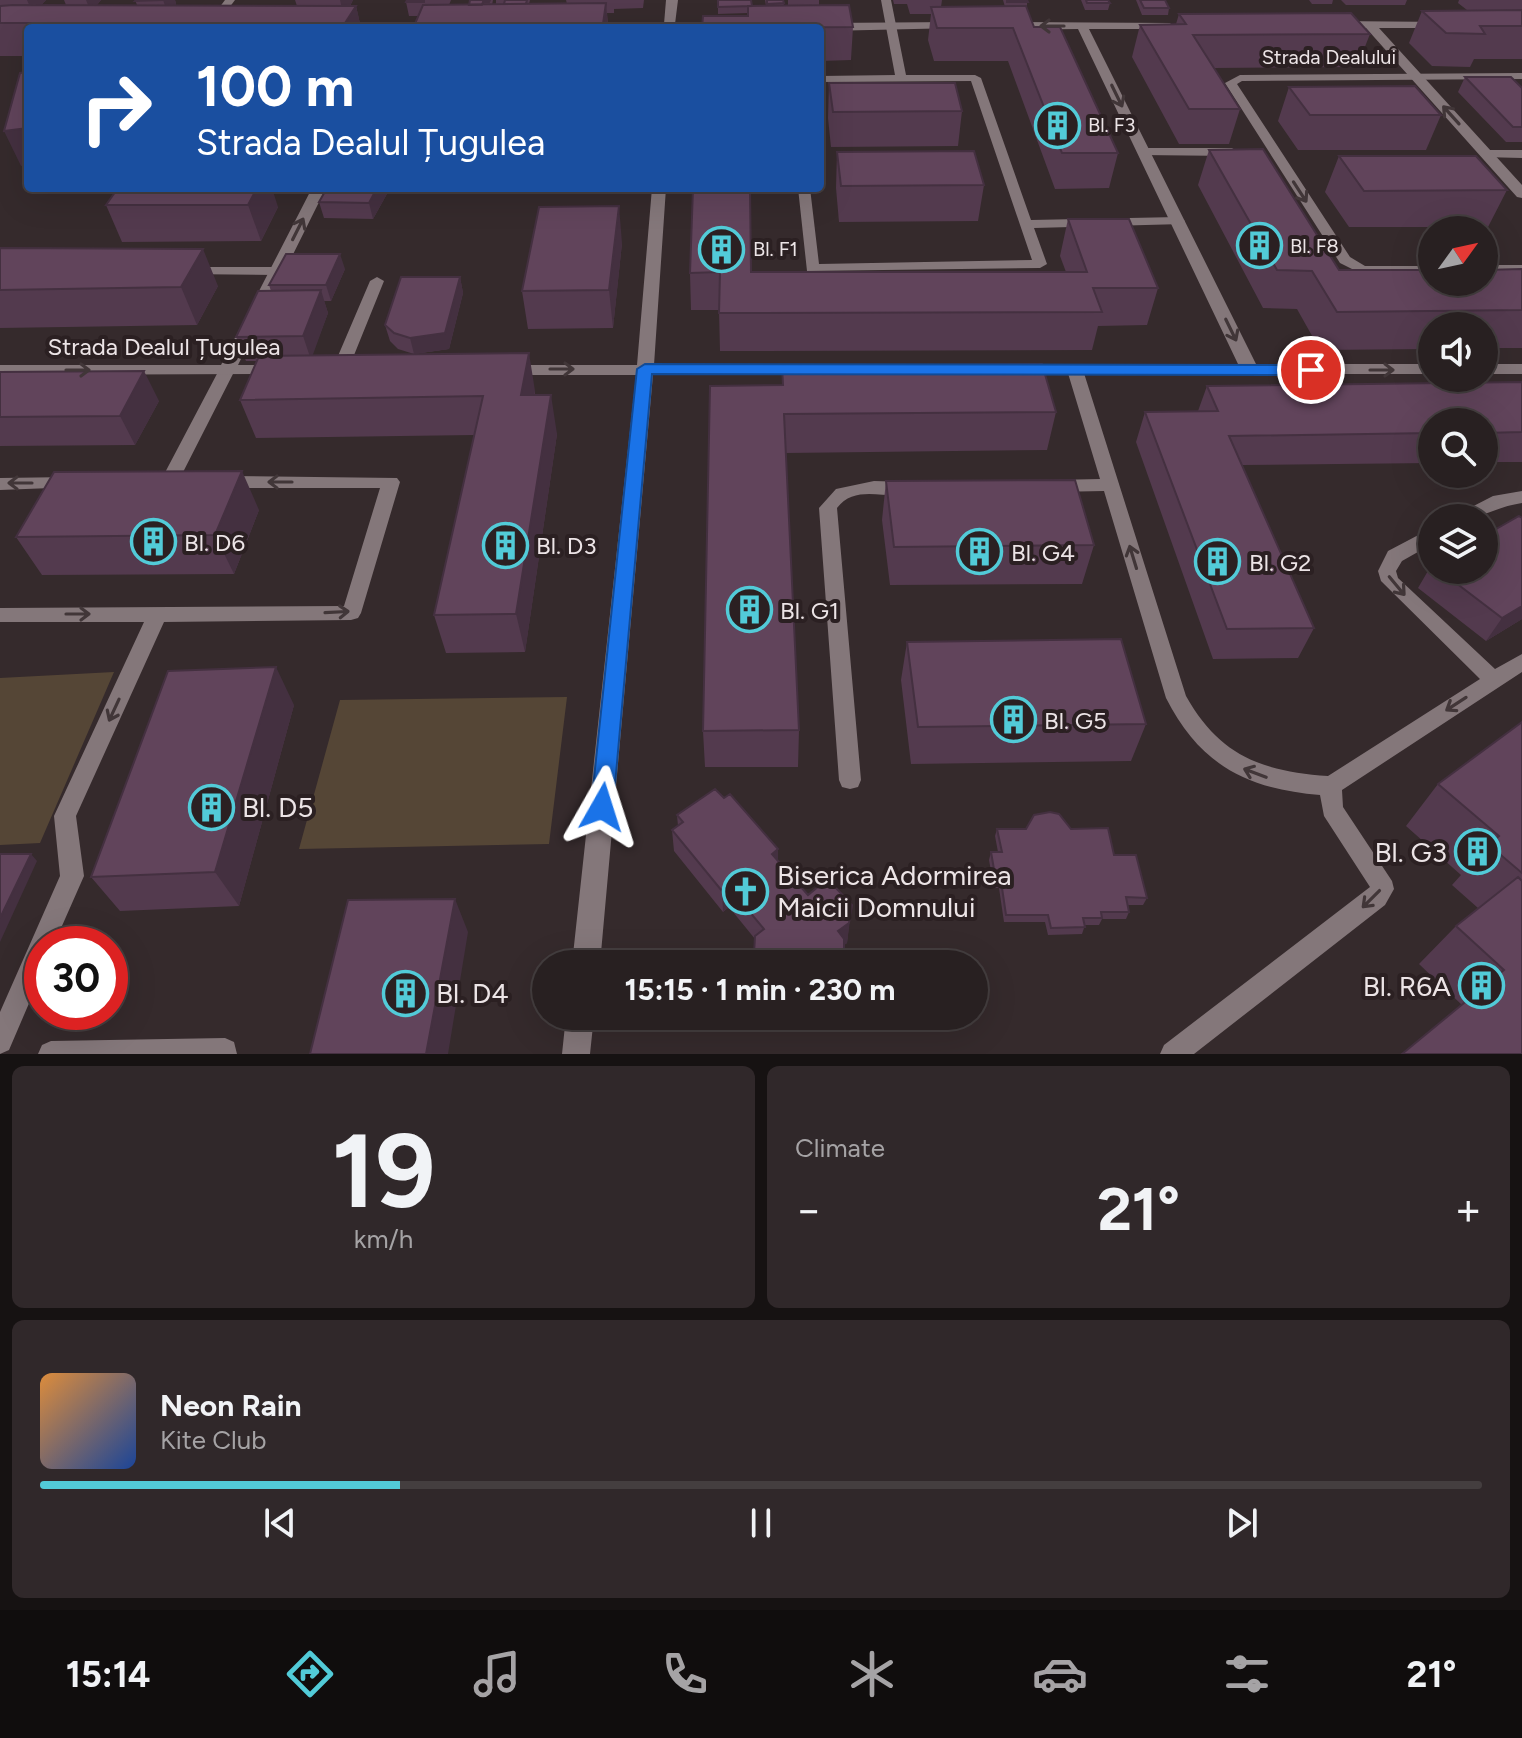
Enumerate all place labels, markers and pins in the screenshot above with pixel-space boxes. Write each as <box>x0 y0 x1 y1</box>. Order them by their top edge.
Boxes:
building icon: Bl. F3 <box>1033 101 1081 149</box>
place label: Bl. F3 <box>1088 113 1135 137</box>
building icon: Bl. F8 <box>1235 222 1283 270</box>
building icon: Bl. F1 <box>698 225 746 273</box>
place label: Bl. F8 <box>1290 234 1339 258</box>
place label: Bl. F1 <box>753 237 798 261</box>
pin <box>1277 336 1345 404</box>
building icon: Bl. D6 <box>129 518 177 566</box>
building icon: Bl. D3 <box>481 521 529 569</box>
place label: Bl. D6 <box>184 528 245 557</box>
building icon: Bl. G4 <box>956 528 1004 576</box>
place label: Bl. D3 <box>536 531 596 560</box>
place label: Bl. G4 <box>1011 538 1075 567</box>
building icon: Bl. G2 <box>1194 538 1242 586</box>
place label: Bl. G2 <box>1249 548 1312 577</box>
building icon: Bl. G1 <box>725 586 773 634</box>
place label: Bl. G1 <box>780 596 839 625</box>
building icon: Bl. G5 <box>989 696 1037 744</box>
place label: Bl. G5 <box>1044 706 1107 735</box>
building icon: Bl. D5 <box>187 783 235 831</box>
place label: Bl. D5 <box>242 790 313 824</box>
building icon: Bl. G3 <box>1454 828 1502 876</box>
place label: Bl. G3 <box>1374 835 1447 869</box>
place label: Biserica Adormirea Maicii Domnului <box>777 858 1011 924</box>
church icon: Biserica Adormirea Maicii Domnului <box>722 867 770 915</box>
building icon: Bl. R6A <box>1458 962 1506 1010</box>
building icon: Bl. D4 <box>381 969 429 1017</box>
place label: Bl. R6A <box>1363 969 1451 1003</box>
place label: Bl. D4 <box>436 976 509 1010</box>

